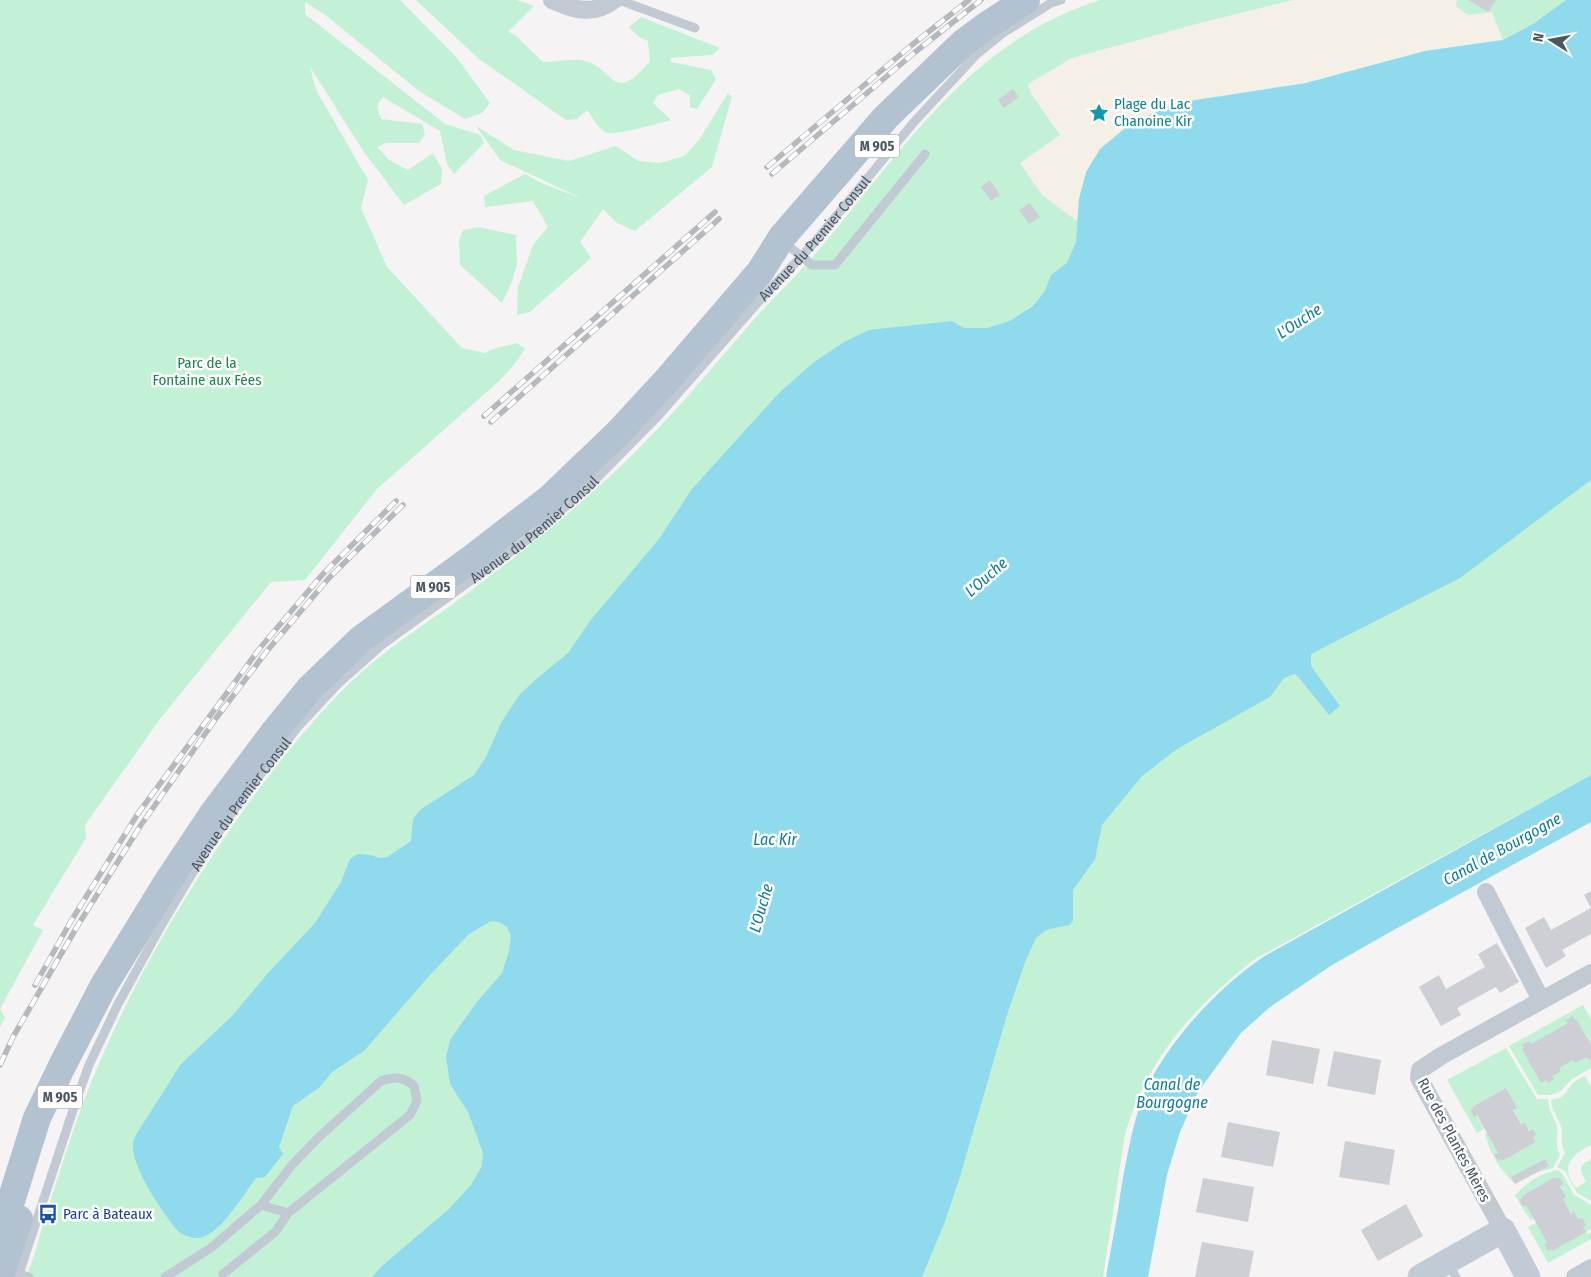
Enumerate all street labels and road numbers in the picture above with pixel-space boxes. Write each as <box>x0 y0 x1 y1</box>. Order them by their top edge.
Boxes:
road number: M 905 <box>854 134 900 158</box>
street label: Avenue du Premier Consul <box>755 172 875 305</box>
street label: Avenue du Premier Consul <box>466 472 603 587</box>
road number: M 905 <box>410 576 456 598</box>
street label: Avenue du Premier Consul <box>187 734 295 874</box>
street label: Rue des Plantes Mères <box>1414 1075 1494 1205</box>
road number: M 905 <box>38 1086 82 1108</box>

